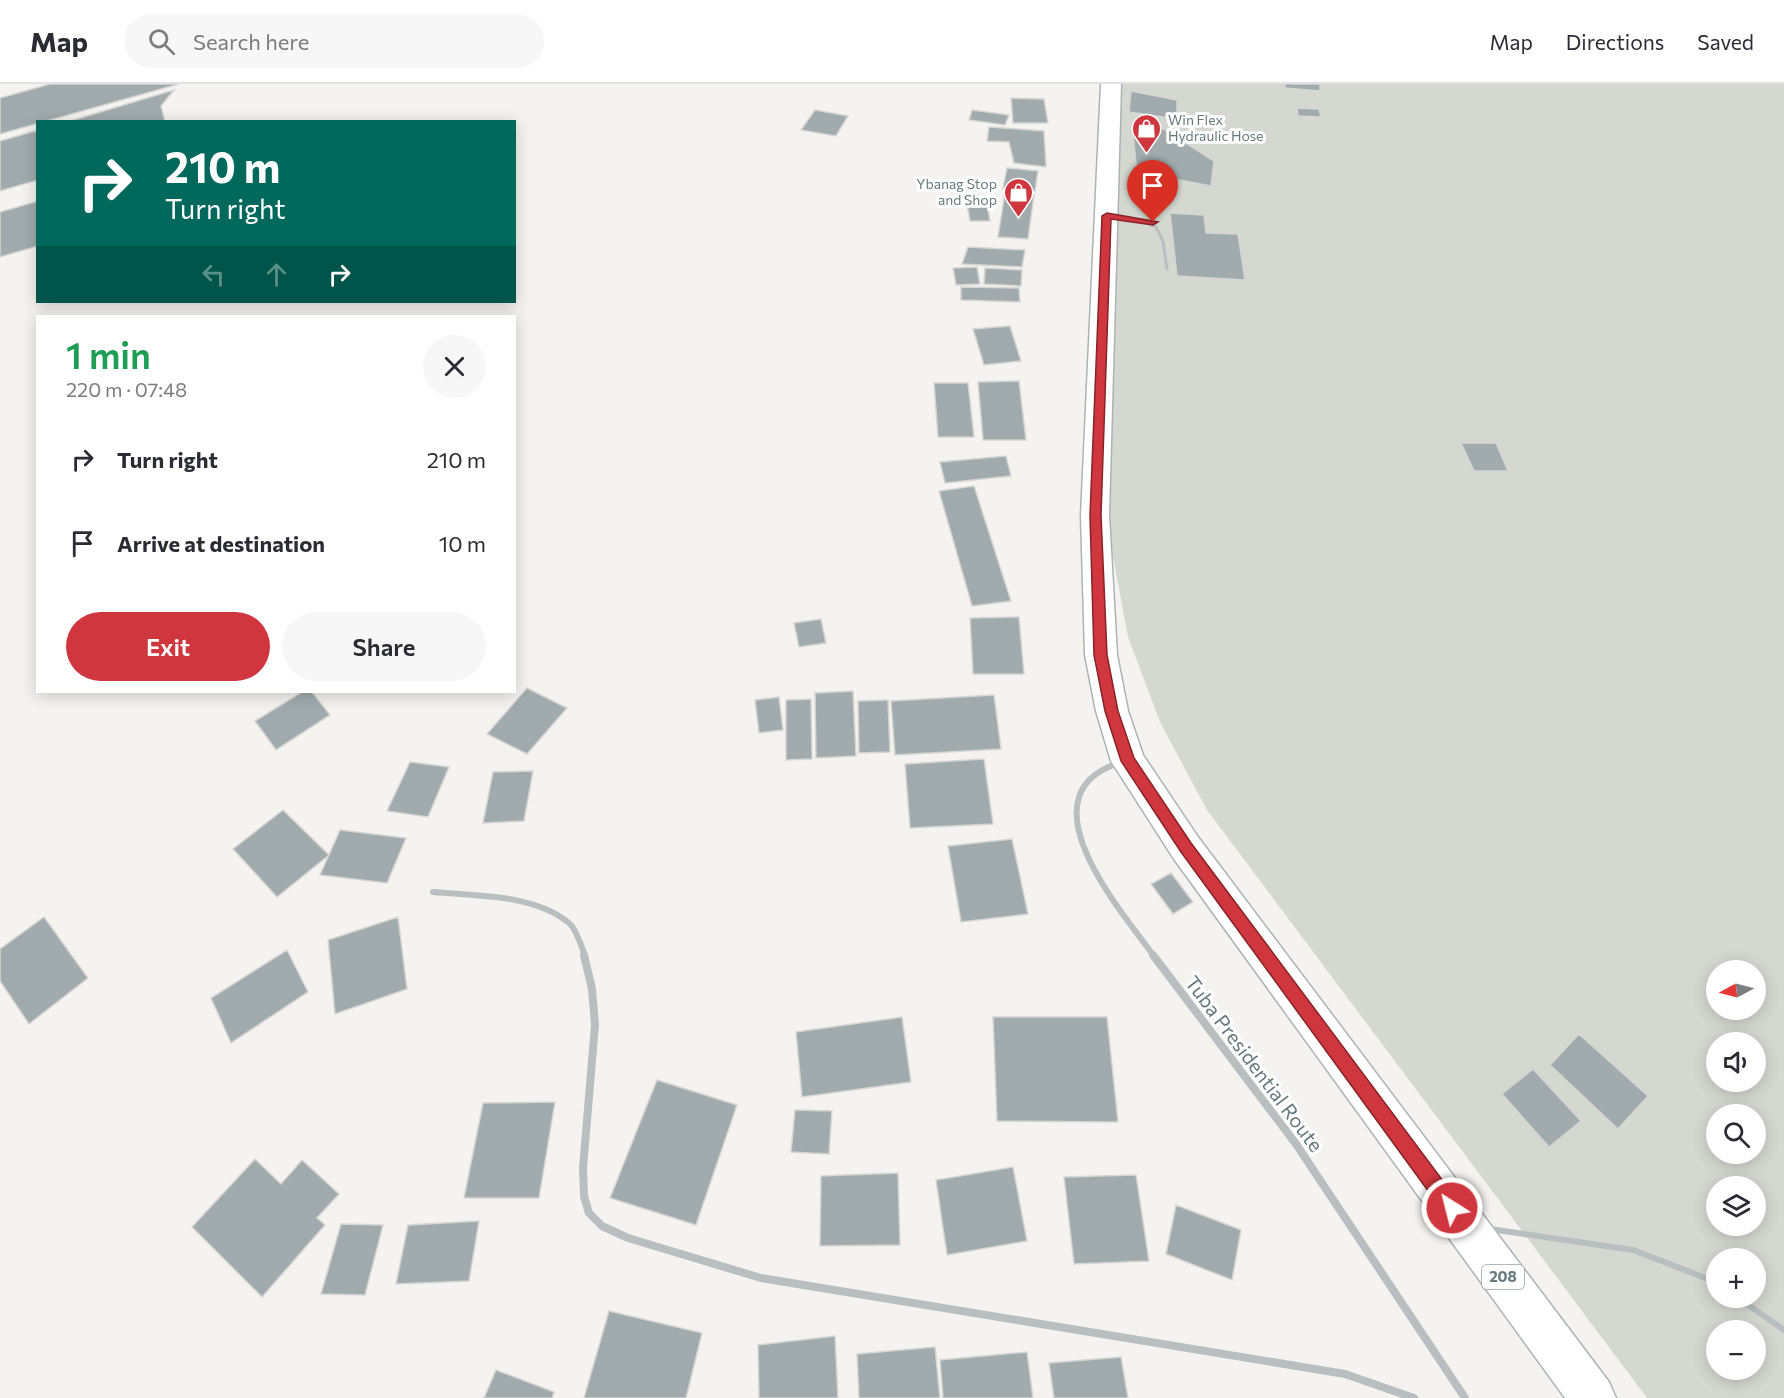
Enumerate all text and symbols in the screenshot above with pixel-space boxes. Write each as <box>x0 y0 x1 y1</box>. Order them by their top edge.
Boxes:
search box <box>124 14 544 68</box>
text: Map <box>30 24 88 58</box>
icon: search <box>145 25 178 58</box>
text: Search here <box>193 28 309 55</box>
text: Map <box>1490 29 1533 54</box>
text: Directions <box>1566 29 1664 54</box>
text: Saved <box>1697 29 1754 54</box>
place label: Win Flex Hydraulic Hose <box>1168 111 1263 144</box>
shop icon: Win Flex Hydraulic Hose <box>1131 112 1163 154</box>
text: 210 m <box>165 140 280 192</box>
icon: right <box>66 144 144 222</box>
pin <box>1127 160 1178 222</box>
icon: arrive <box>1136 169 1169 202</box>
place label: Ybanag Stop and Shop <box>916 175 997 208</box>
shop icon: Ybanag Stop and Shop <box>1002 176 1034 218</box>
text: Turn right <box>165 192 285 225</box>
icon: left <box>197 258 230 291</box>
icon: ahead <box>260 258 293 291</box>
icon: right <box>323 258 356 291</box>
text: 1 min <box>66 332 151 376</box>
button: close <box>423 335 486 398</box>
text: 220 m · 07:48 <box>66 377 187 401</box>
icon: right <box>66 443 99 476</box>
text: Turn right <box>117 446 218 473</box>
text: 210 m <box>427 446 486 473</box>
icon: arrive <box>66 527 99 560</box>
text: Arrive at destination <box>117 530 325 557</box>
text: 10 m <box>439 530 486 557</box>
button: Exit <box>66 612 270 681</box>
button: Share <box>282 612 486 681</box>
north arrow <box>1706 960 1766 1020</box>
map controls <box>1706 960 1766 1380</box>
street label: Tuba Presidential Route <box>1181 971 1329 1156</box>
button: sound <box>1706 1032 1766 1092</box>
button: search <box>1706 1104 1766 1164</box>
position arrow <box>1420 1176 1484 1240</box>
button: layers <box>1706 1176 1766 1236</box>
button: + <box>1706 1248 1766 1308</box>
road number: 208 <box>1482 1265 1524 1289</box>
button: − <box>1706 1320 1766 1380</box>

